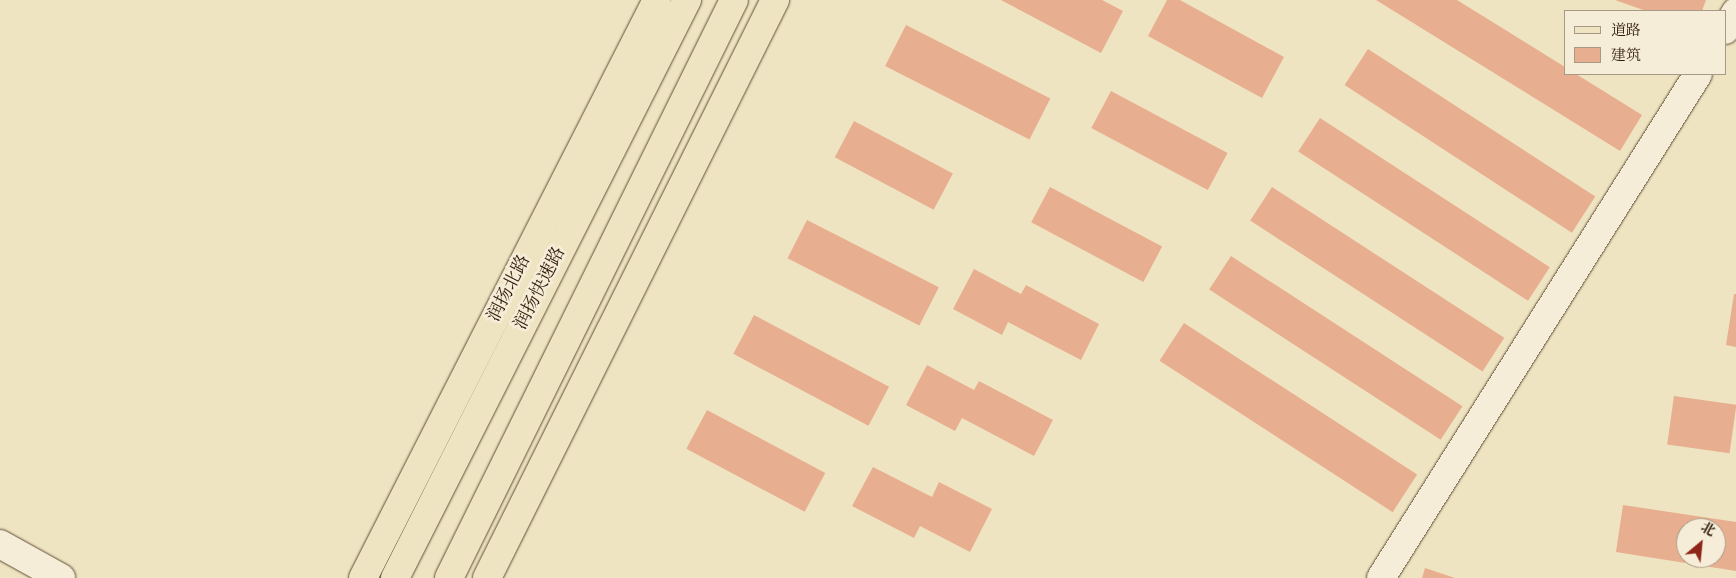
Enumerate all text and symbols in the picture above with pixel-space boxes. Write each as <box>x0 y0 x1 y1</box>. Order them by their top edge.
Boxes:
legend <box>1564 10 1726 75</box>
text: 道路 <box>1611 21 1641 42</box>
text: 建筑 <box>1611 46 1641 67</box>
street label: 润扬快速路 <box>511 244 571 334</box>
street label: 润扬北路 <box>484 252 536 326</box>
north arrow <box>1676 518 1726 568</box>
text: 北 <box>1697 519 1718 543</box>

